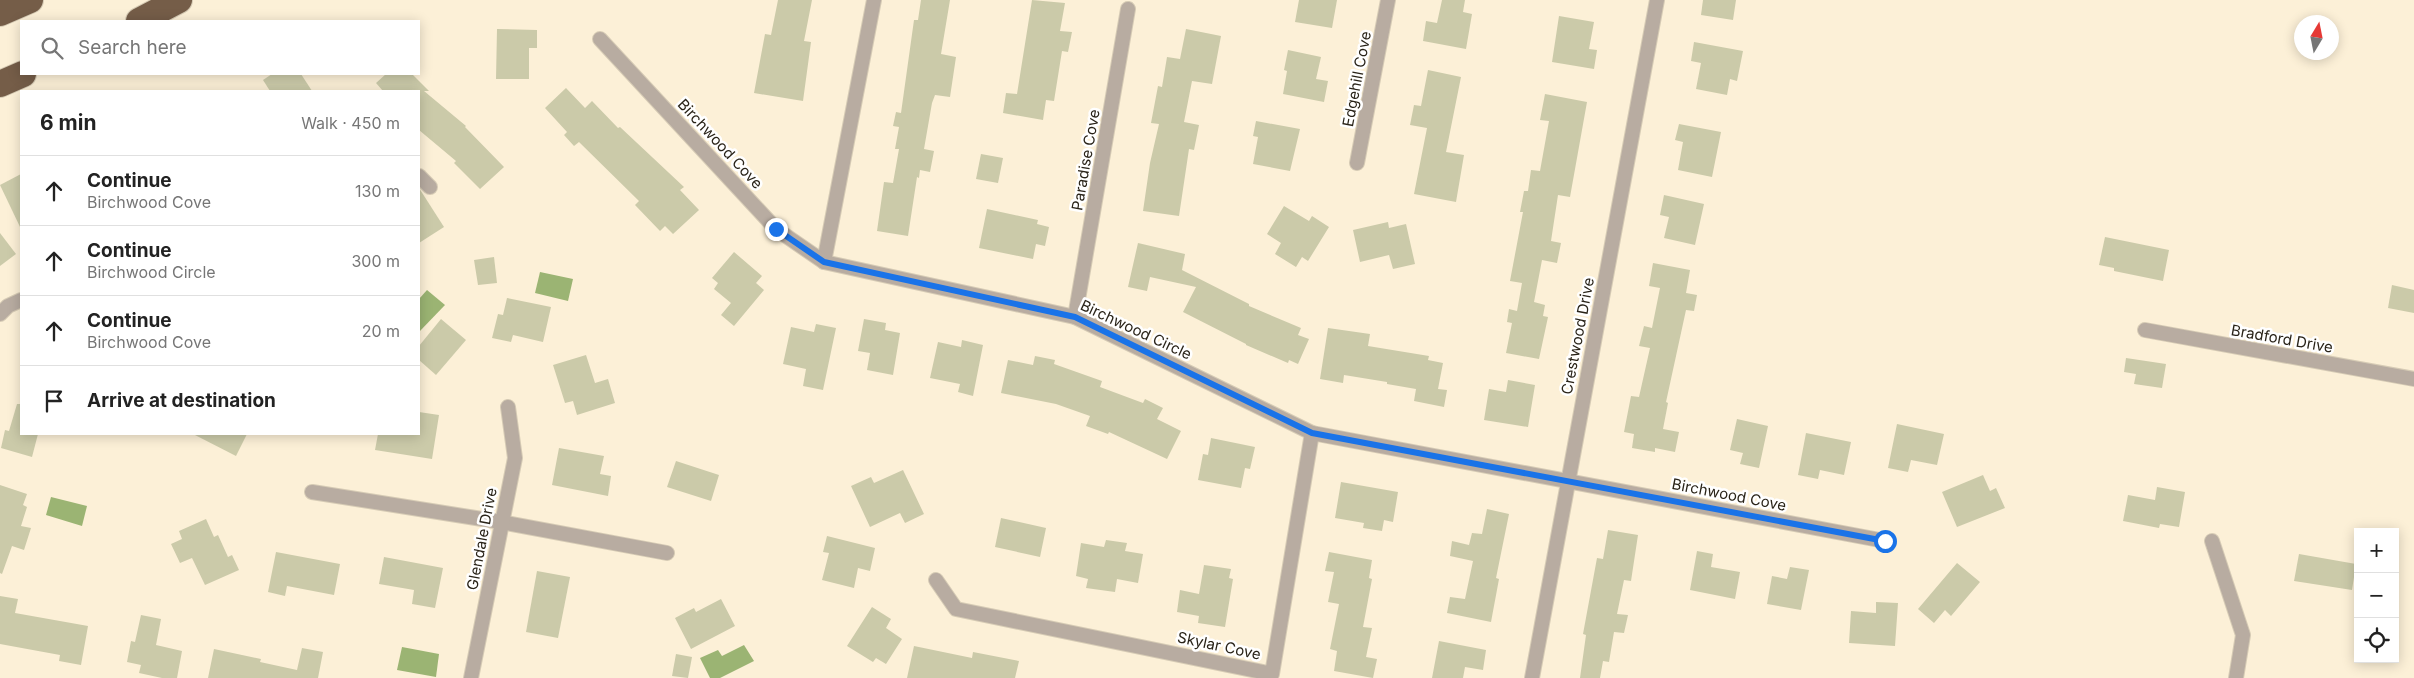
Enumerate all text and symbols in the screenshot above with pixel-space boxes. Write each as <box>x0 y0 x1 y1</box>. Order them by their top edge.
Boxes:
north arrow <box>2294 15 2339 60</box>
search box <box>20 20 420 75</box>
street label: Edgehill Cove <box>1338 30 1375 128</box>
icon: search <box>38 34 66 62</box>
text: Search here <box>78 36 187 59</box>
street label: Birchwood Cove <box>674 95 767 193</box>
street label: Paradise Cove <box>1067 108 1104 212</box>
text: 6 min <box>40 110 97 135</box>
text: Walk · 450 m <box>301 113 400 133</box>
text: Continue <box>87 169 172 192</box>
icon: ahead <box>40 177 68 205</box>
text: 130 m <box>355 181 400 201</box>
text: Birchwood Cove <box>87 192 211 212</box>
route end <box>765 218 788 241</box>
text: Continue <box>87 239 172 262</box>
icon: ahead <box>40 247 68 275</box>
text: 300 m <box>351 251 400 271</box>
text: Birchwood Circle <box>87 262 216 282</box>
street label: Crestwood Drive <box>1557 276 1598 396</box>
street label: Birchwood Circle <box>1078 295 1195 364</box>
text: Continue <box>87 309 172 332</box>
icon: ahead <box>40 317 68 345</box>
street label: Bradford Drive <box>2230 320 2335 357</box>
text: 20 m <box>362 321 400 341</box>
text: Birchwood Cove <box>87 332 211 352</box>
icon: arrive <box>40 387 68 415</box>
text: Arrive at destination <box>87 389 276 412</box>
street label: Birchwood Cove <box>1670 474 1788 515</box>
street label: Glendale Drive <box>462 486 501 592</box>
map controls <box>2354 528 2399 663</box>
button: + <box>2354 528 2399 573</box>
route start <box>1874 530 1897 553</box>
button: − <box>2354 573 2399 618</box>
button: locate <box>2354 618 2399 663</box>
street label: Skylar Cove <box>1176 627 1263 664</box>

